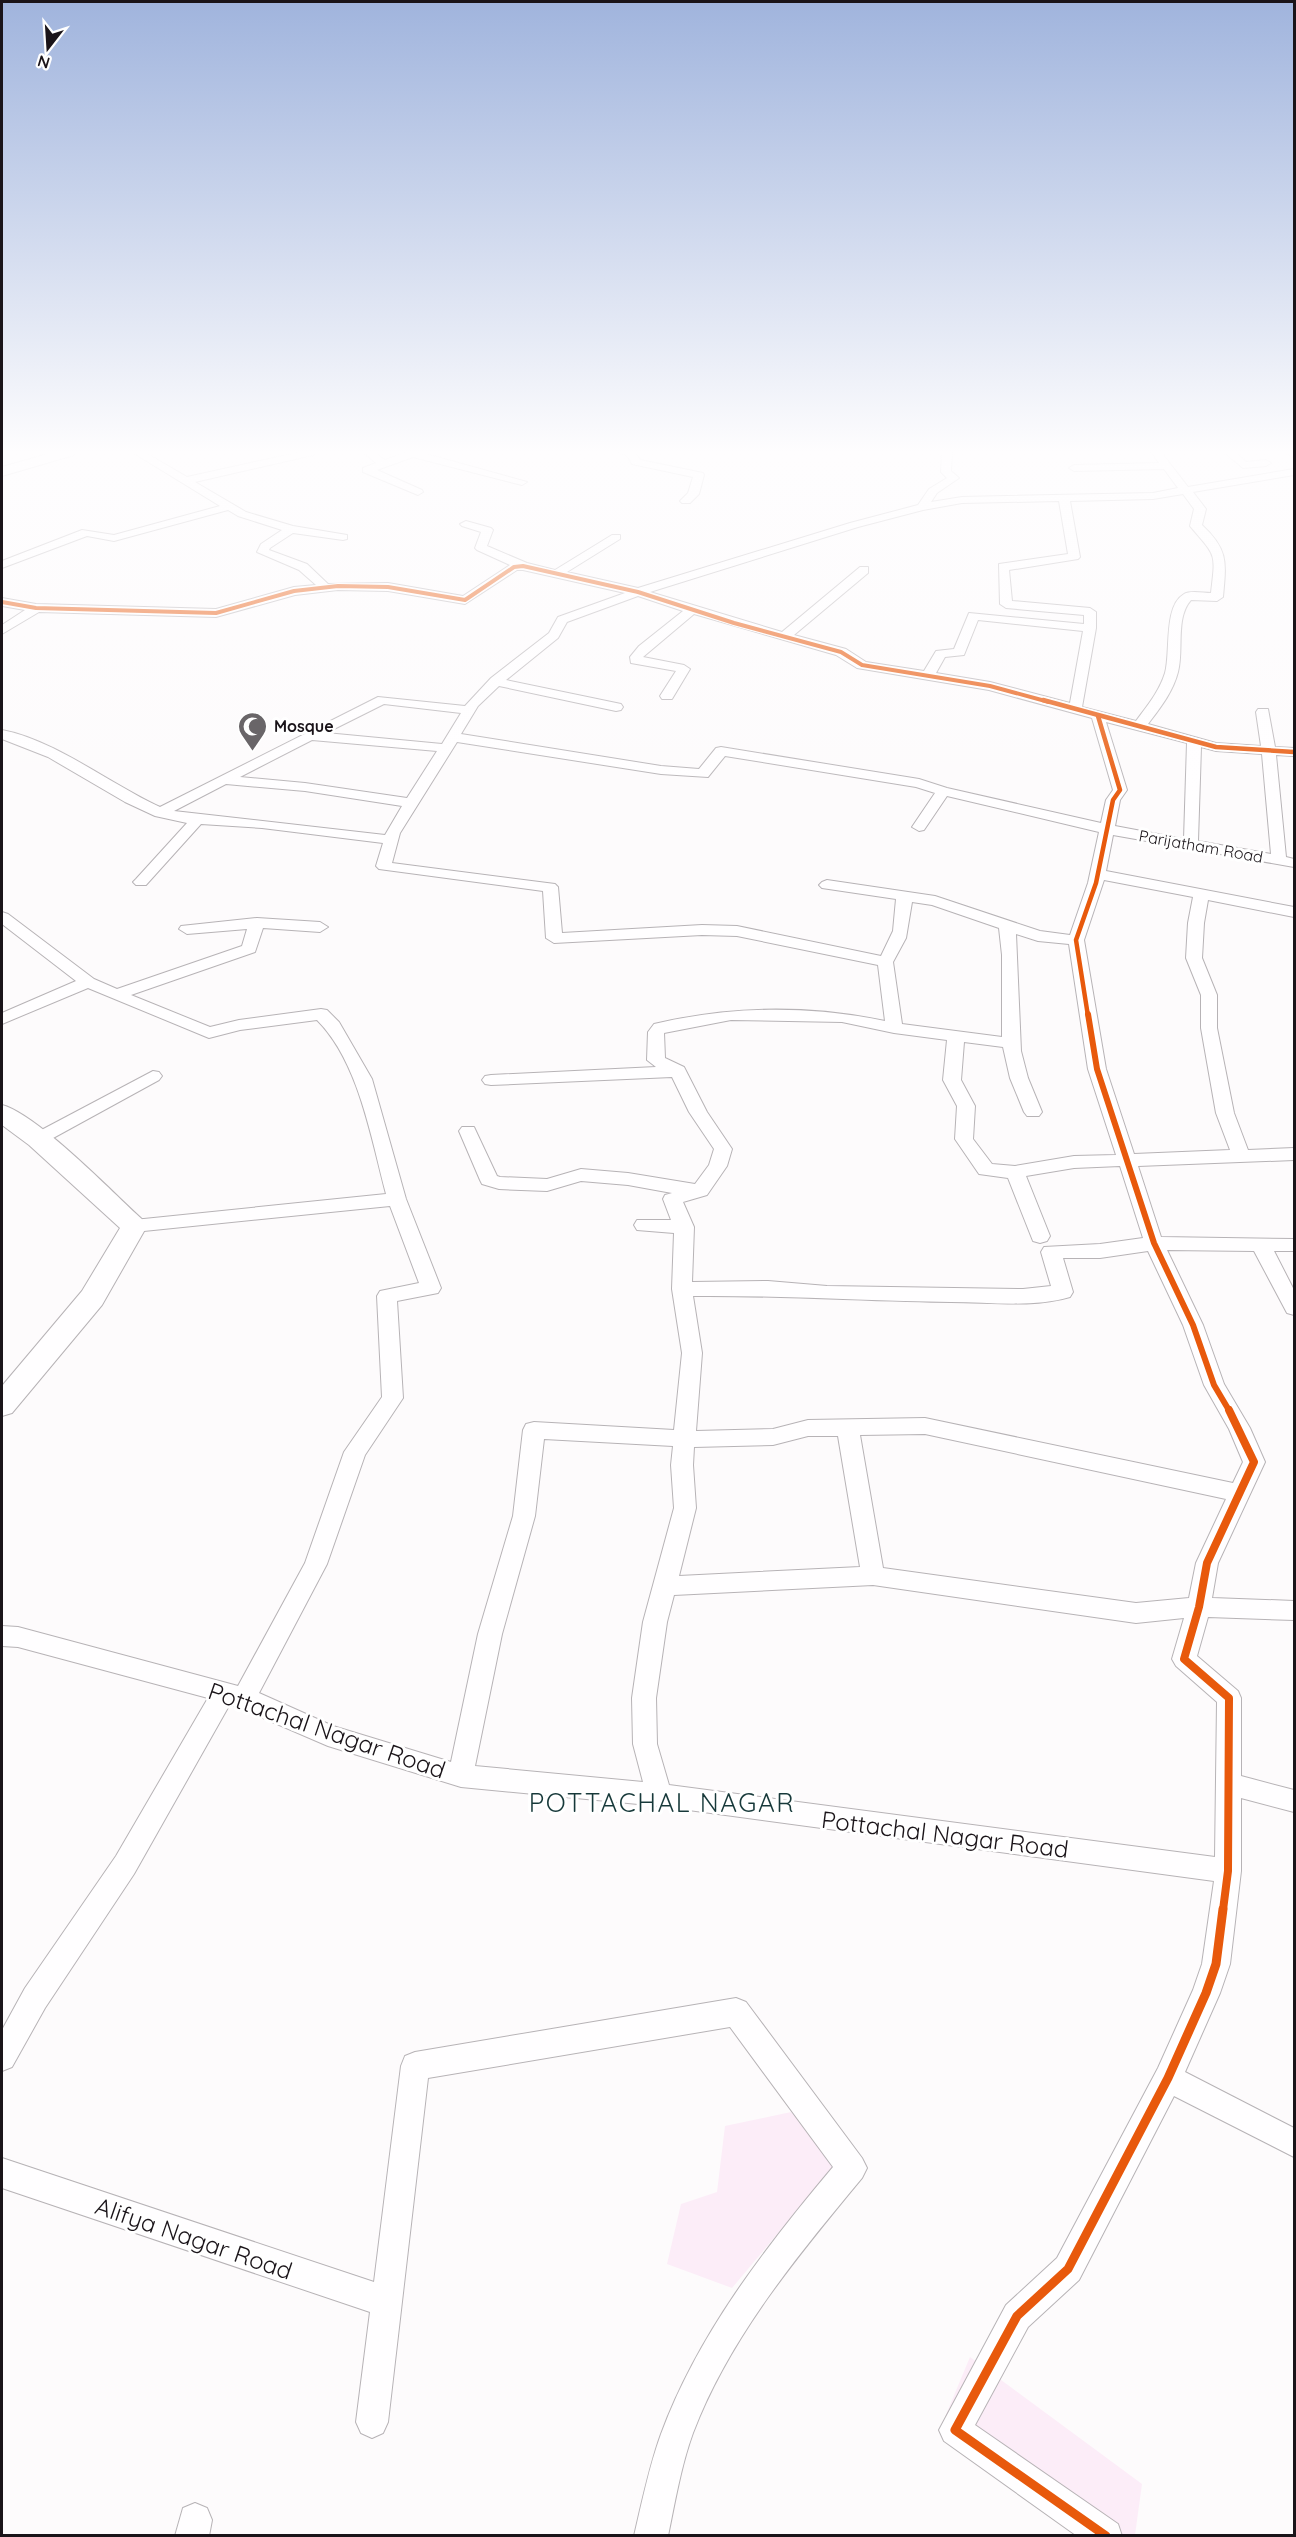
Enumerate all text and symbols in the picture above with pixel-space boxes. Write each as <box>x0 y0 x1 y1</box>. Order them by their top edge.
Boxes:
north arrow <box>18 18 78 78</box>
text: N <box>35 51 52 74</box>
mosque icon: Mosque <box>237 710 269 752</box>
place label: Mosque <box>274 716 334 736</box>
street label: Parijatham Road <box>1137 825 1265 867</box>
street label: Pottachal Nagar Road <box>204 1675 450 1785</box>
district label: POTTACHAL NAGAR <box>529 1786 795 1819</box>
street label: Pottachal Nagar Road <box>820 1804 1070 1864</box>
street label: Alifya Nagar Road <box>92 2190 296 2286</box>

